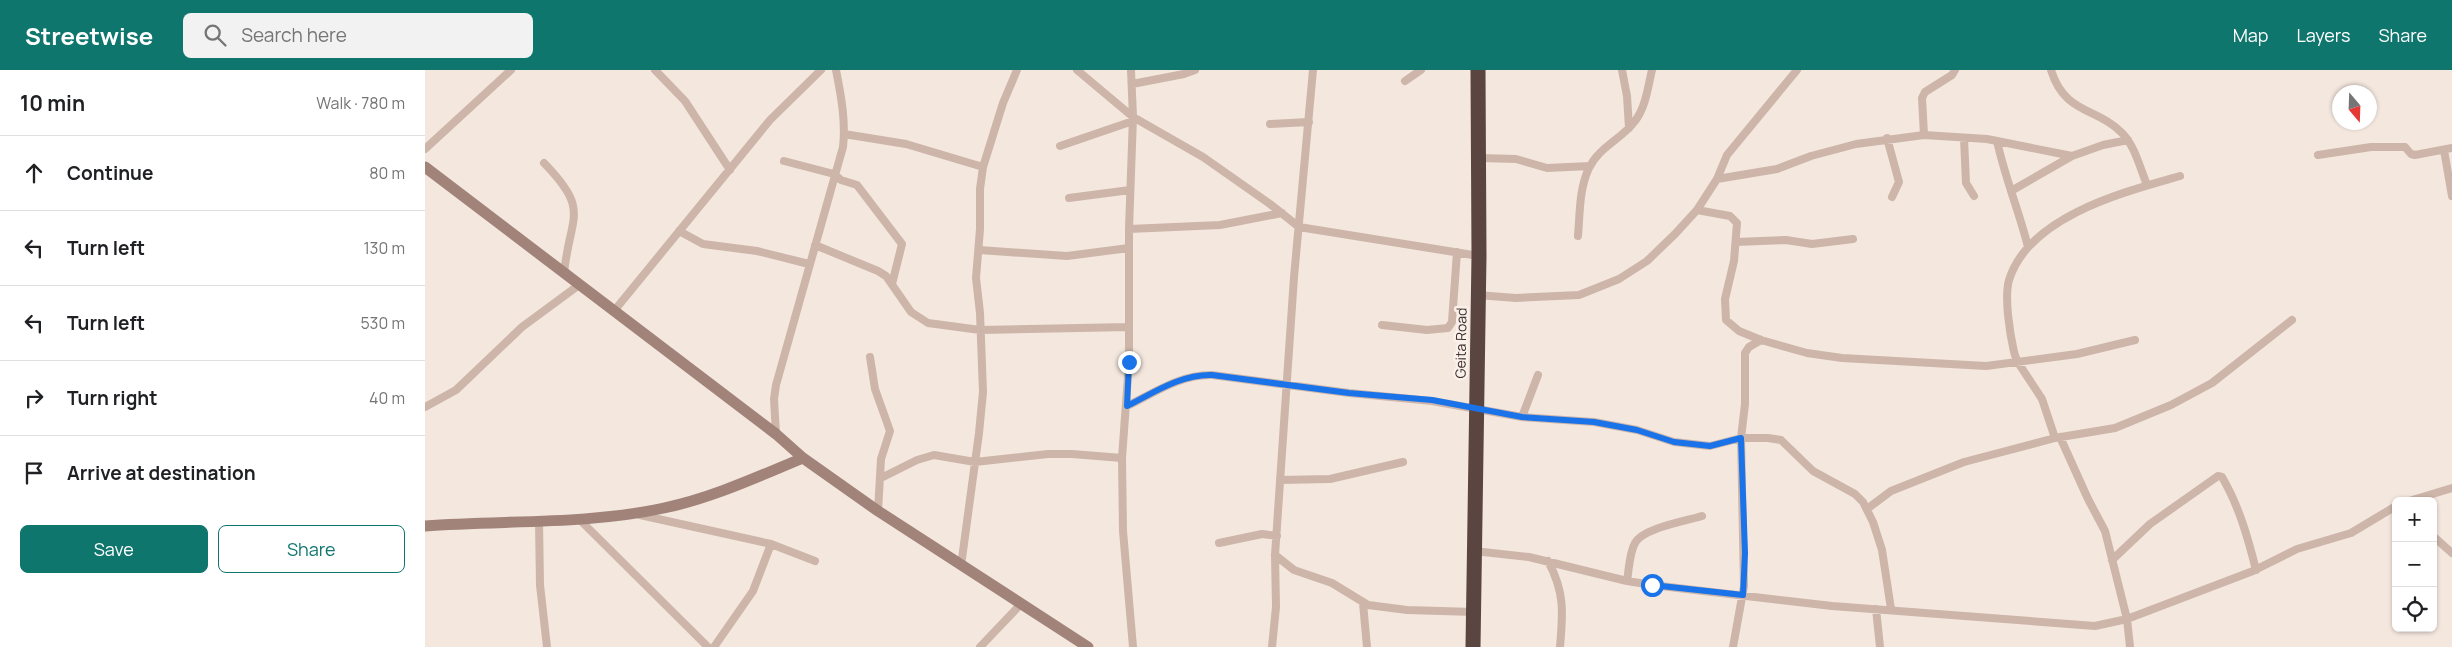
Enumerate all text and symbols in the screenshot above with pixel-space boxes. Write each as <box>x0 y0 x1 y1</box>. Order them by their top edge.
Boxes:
search box <box>183 13 533 58</box>
text: Streetwise <box>25 19 153 52</box>
icon: search <box>201 21 229 49</box>
text: Search here <box>241 22 347 48</box>
text: Map <box>2233 23 2268 47</box>
text: Layers <box>2296 23 2350 47</box>
text: Share <box>2378 23 2427 47</box>
north arrow <box>2332 85 2377 130</box>
text: 10 min <box>20 89 85 117</box>
text: Walk · 780 m <box>316 92 405 114</box>
icon: ahead <box>20 159 48 187</box>
text: Continue <box>67 160 153 186</box>
text: 80 m <box>369 162 405 184</box>
icon: left <box>20 234 48 262</box>
text: Turn left <box>67 235 145 261</box>
text: 130 m <box>363 237 405 259</box>
street label: Geita Road <box>1450 307 1471 378</box>
icon: left <box>20 309 48 337</box>
text: Turn left <box>67 310 145 336</box>
text: 530 m <box>360 312 405 334</box>
route end <box>1118 351 1141 374</box>
icon: right <box>20 384 48 412</box>
text: Turn right <box>67 385 157 411</box>
text: 40 m <box>369 387 405 409</box>
icon: arrive <box>20 459 48 487</box>
text: Arrive at destination <box>67 460 256 486</box>
map controls <box>2392 497 2437 632</box>
button: + <box>2392 497 2437 542</box>
button: Save <box>20 525 208 573</box>
button: Share <box>218 525 405 573</box>
button: − <box>2392 542 2437 587</box>
route start <box>1641 574 1664 597</box>
button: locate <box>2392 587 2437 632</box>

